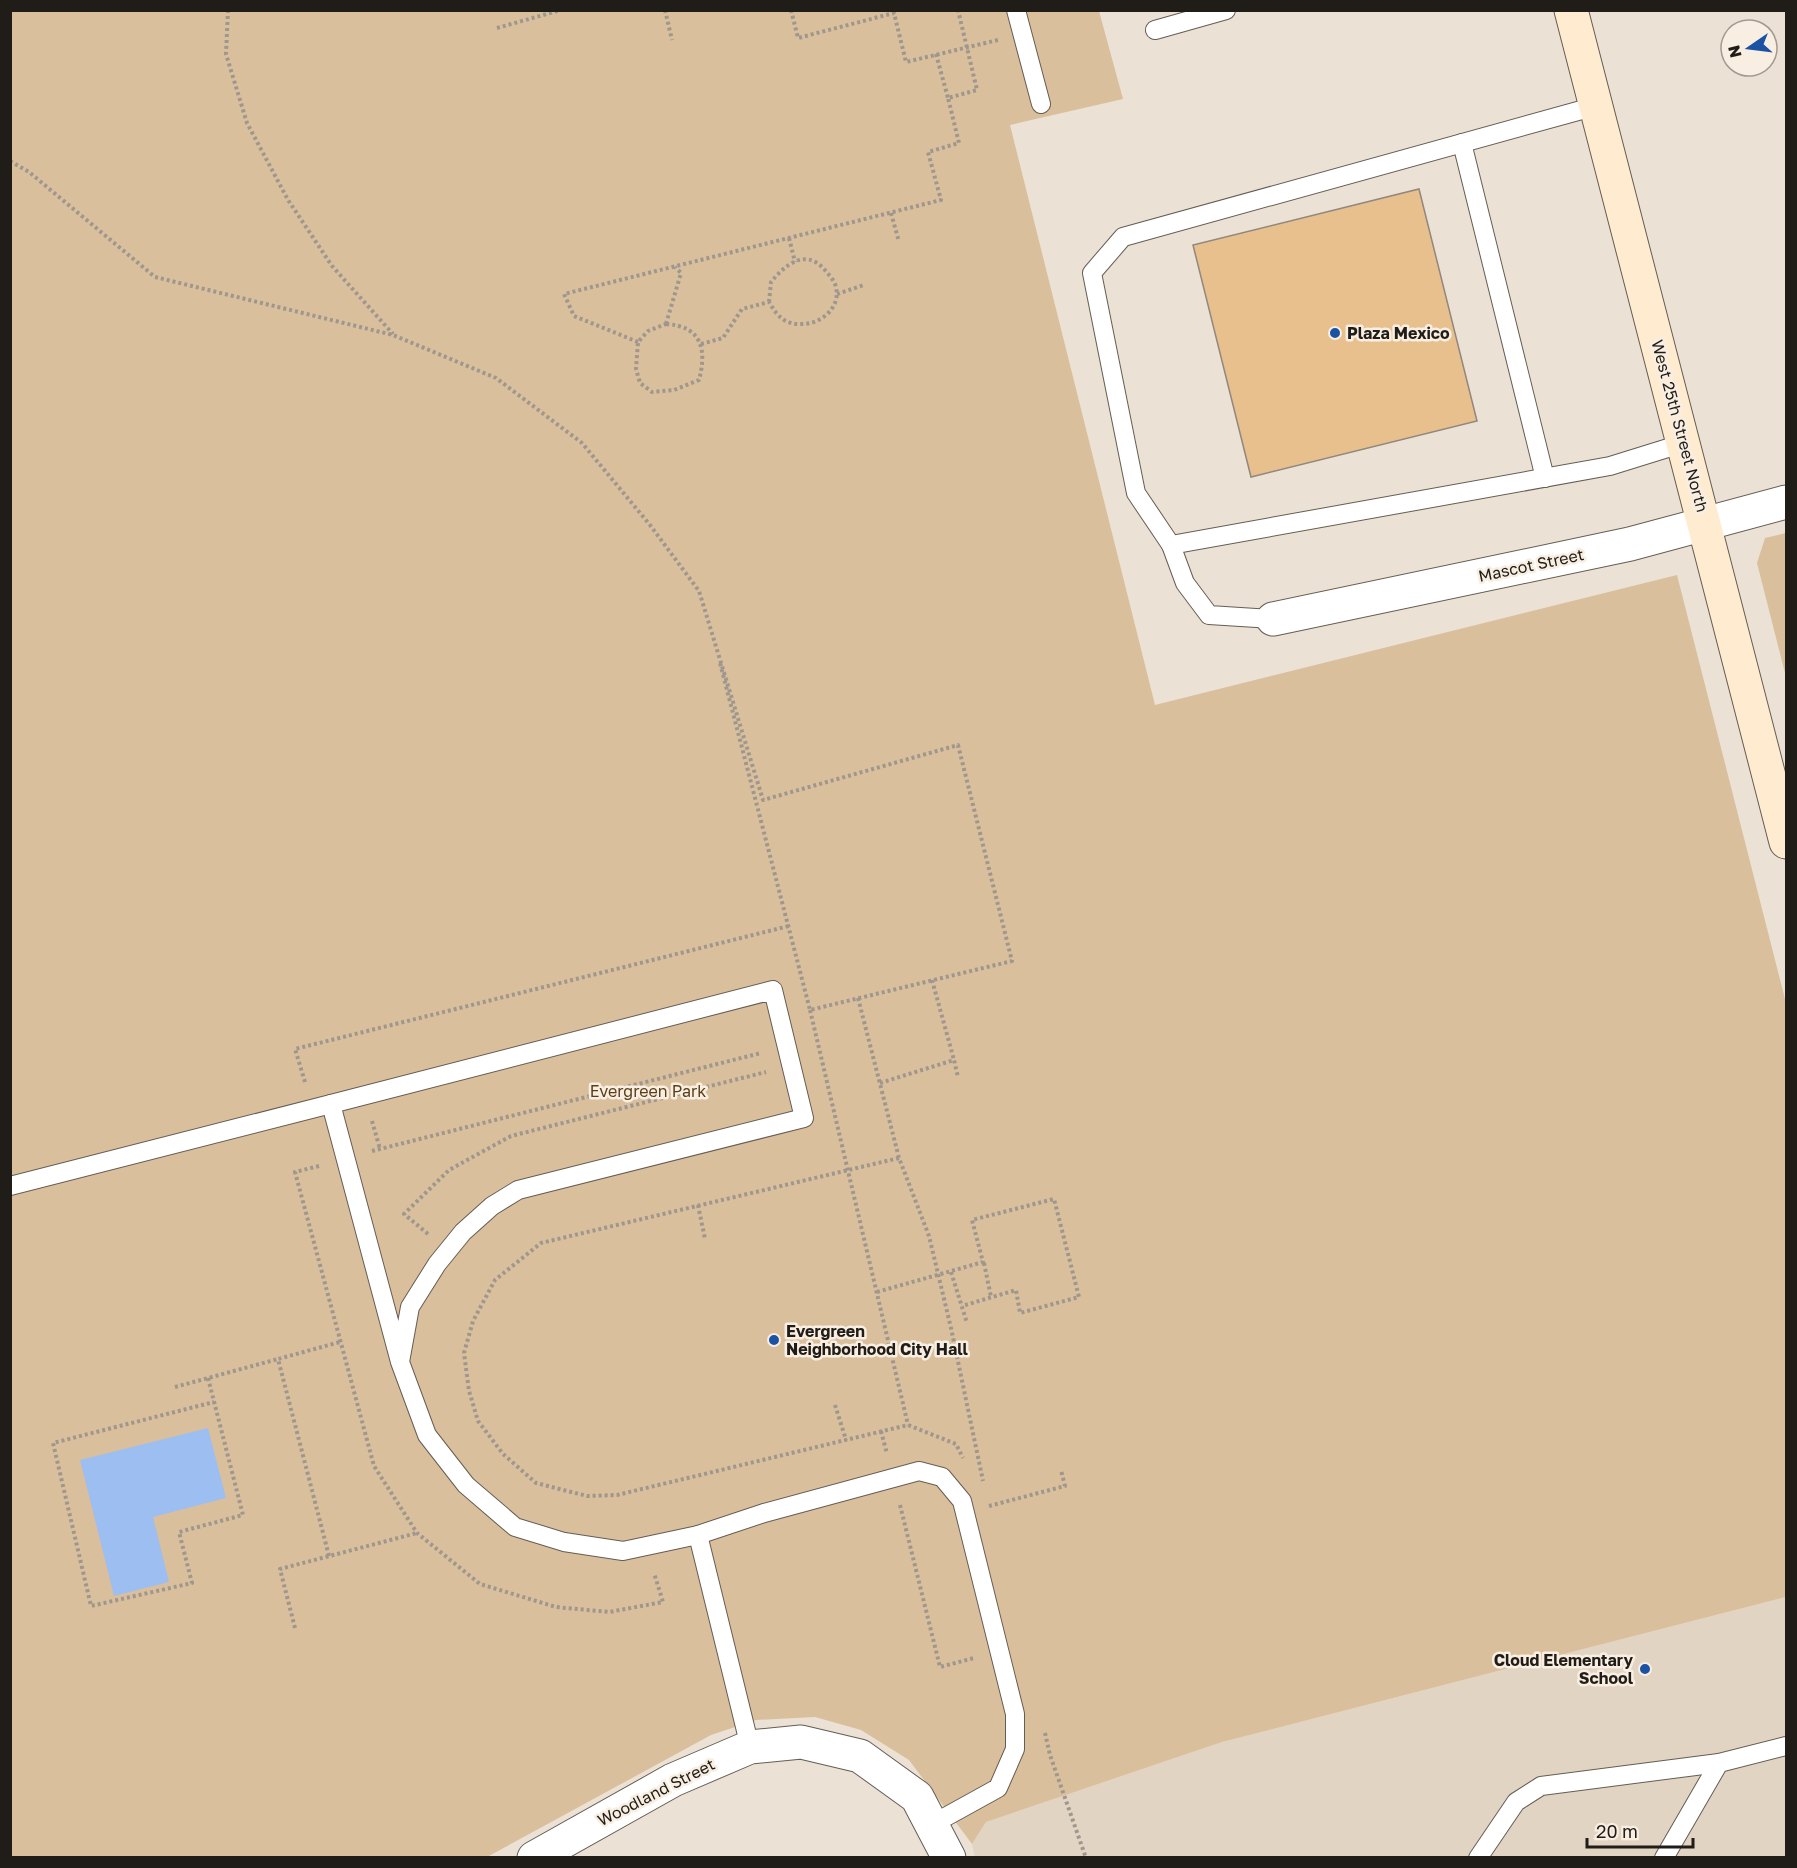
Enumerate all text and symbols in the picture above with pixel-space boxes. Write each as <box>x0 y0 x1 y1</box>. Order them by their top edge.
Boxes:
north arrow <box>1719 18 1779 78</box>
text: N <box>1723 43 1746 60</box>
place label: Plaza Mexico <box>1347 323 1450 343</box>
marker: Plaza Mexico <box>1328 326 1342 340</box>
street label: West 25th Street North <box>1647 338 1713 514</box>
street label: Mascot Street <box>1476 544 1586 586</box>
park label: Evergreen Park <box>590 1081 706 1101</box>
place label: Evergreen Neighborhood City Hall <box>786 1321 969 1359</box>
marker: Evergreen Neighborhood City Hall <box>767 1333 781 1347</box>
place label: Cloud Elementary School <box>1494 1650 1634 1688</box>
marker: Cloud Elementary School <box>1638 1662 1652 1676</box>
street label: Woodland Street <box>594 1754 718 1830</box>
scale bar <box>1587 1811 1694 1849</box>
text: 20 m <box>1596 1820 1638 1842</box>

